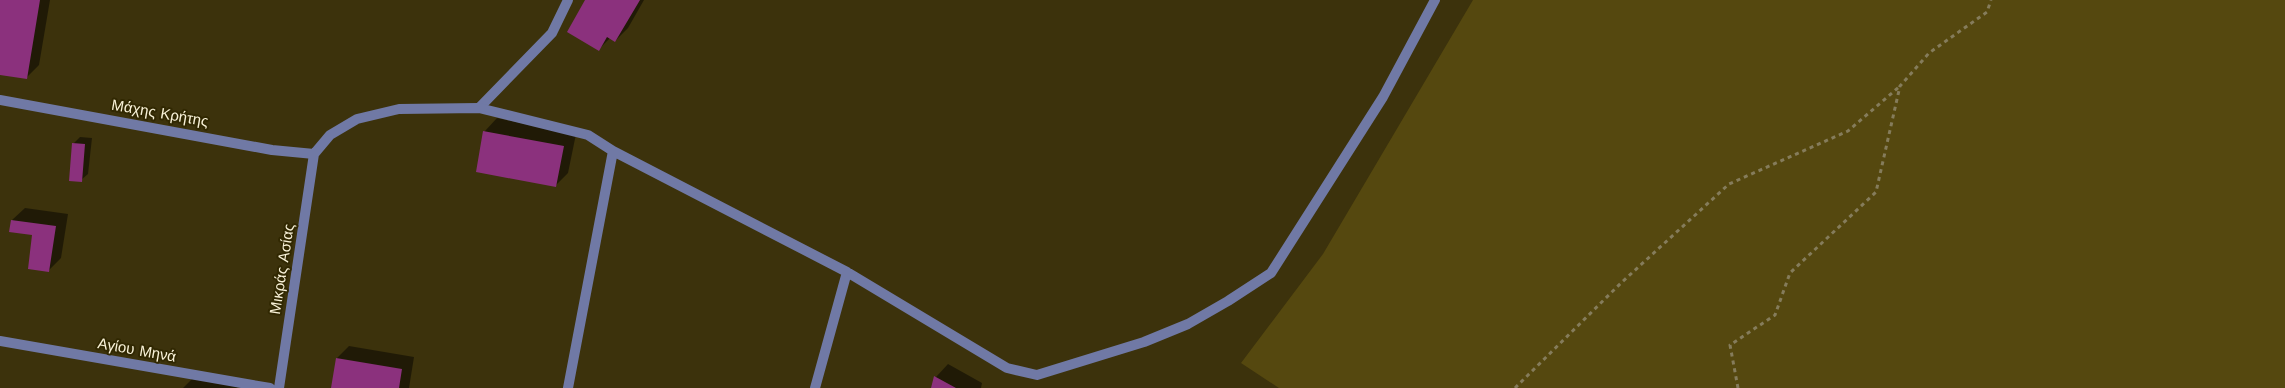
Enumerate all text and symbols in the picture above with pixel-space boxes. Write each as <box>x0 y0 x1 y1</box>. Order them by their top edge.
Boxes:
street label: Μάχης Κρήτης <box>110 96 210 130</box>
street label: Μικράς Ασίας <box>266 222 298 316</box>
street label: Αγίου Μηνά <box>96 334 178 366</box>

